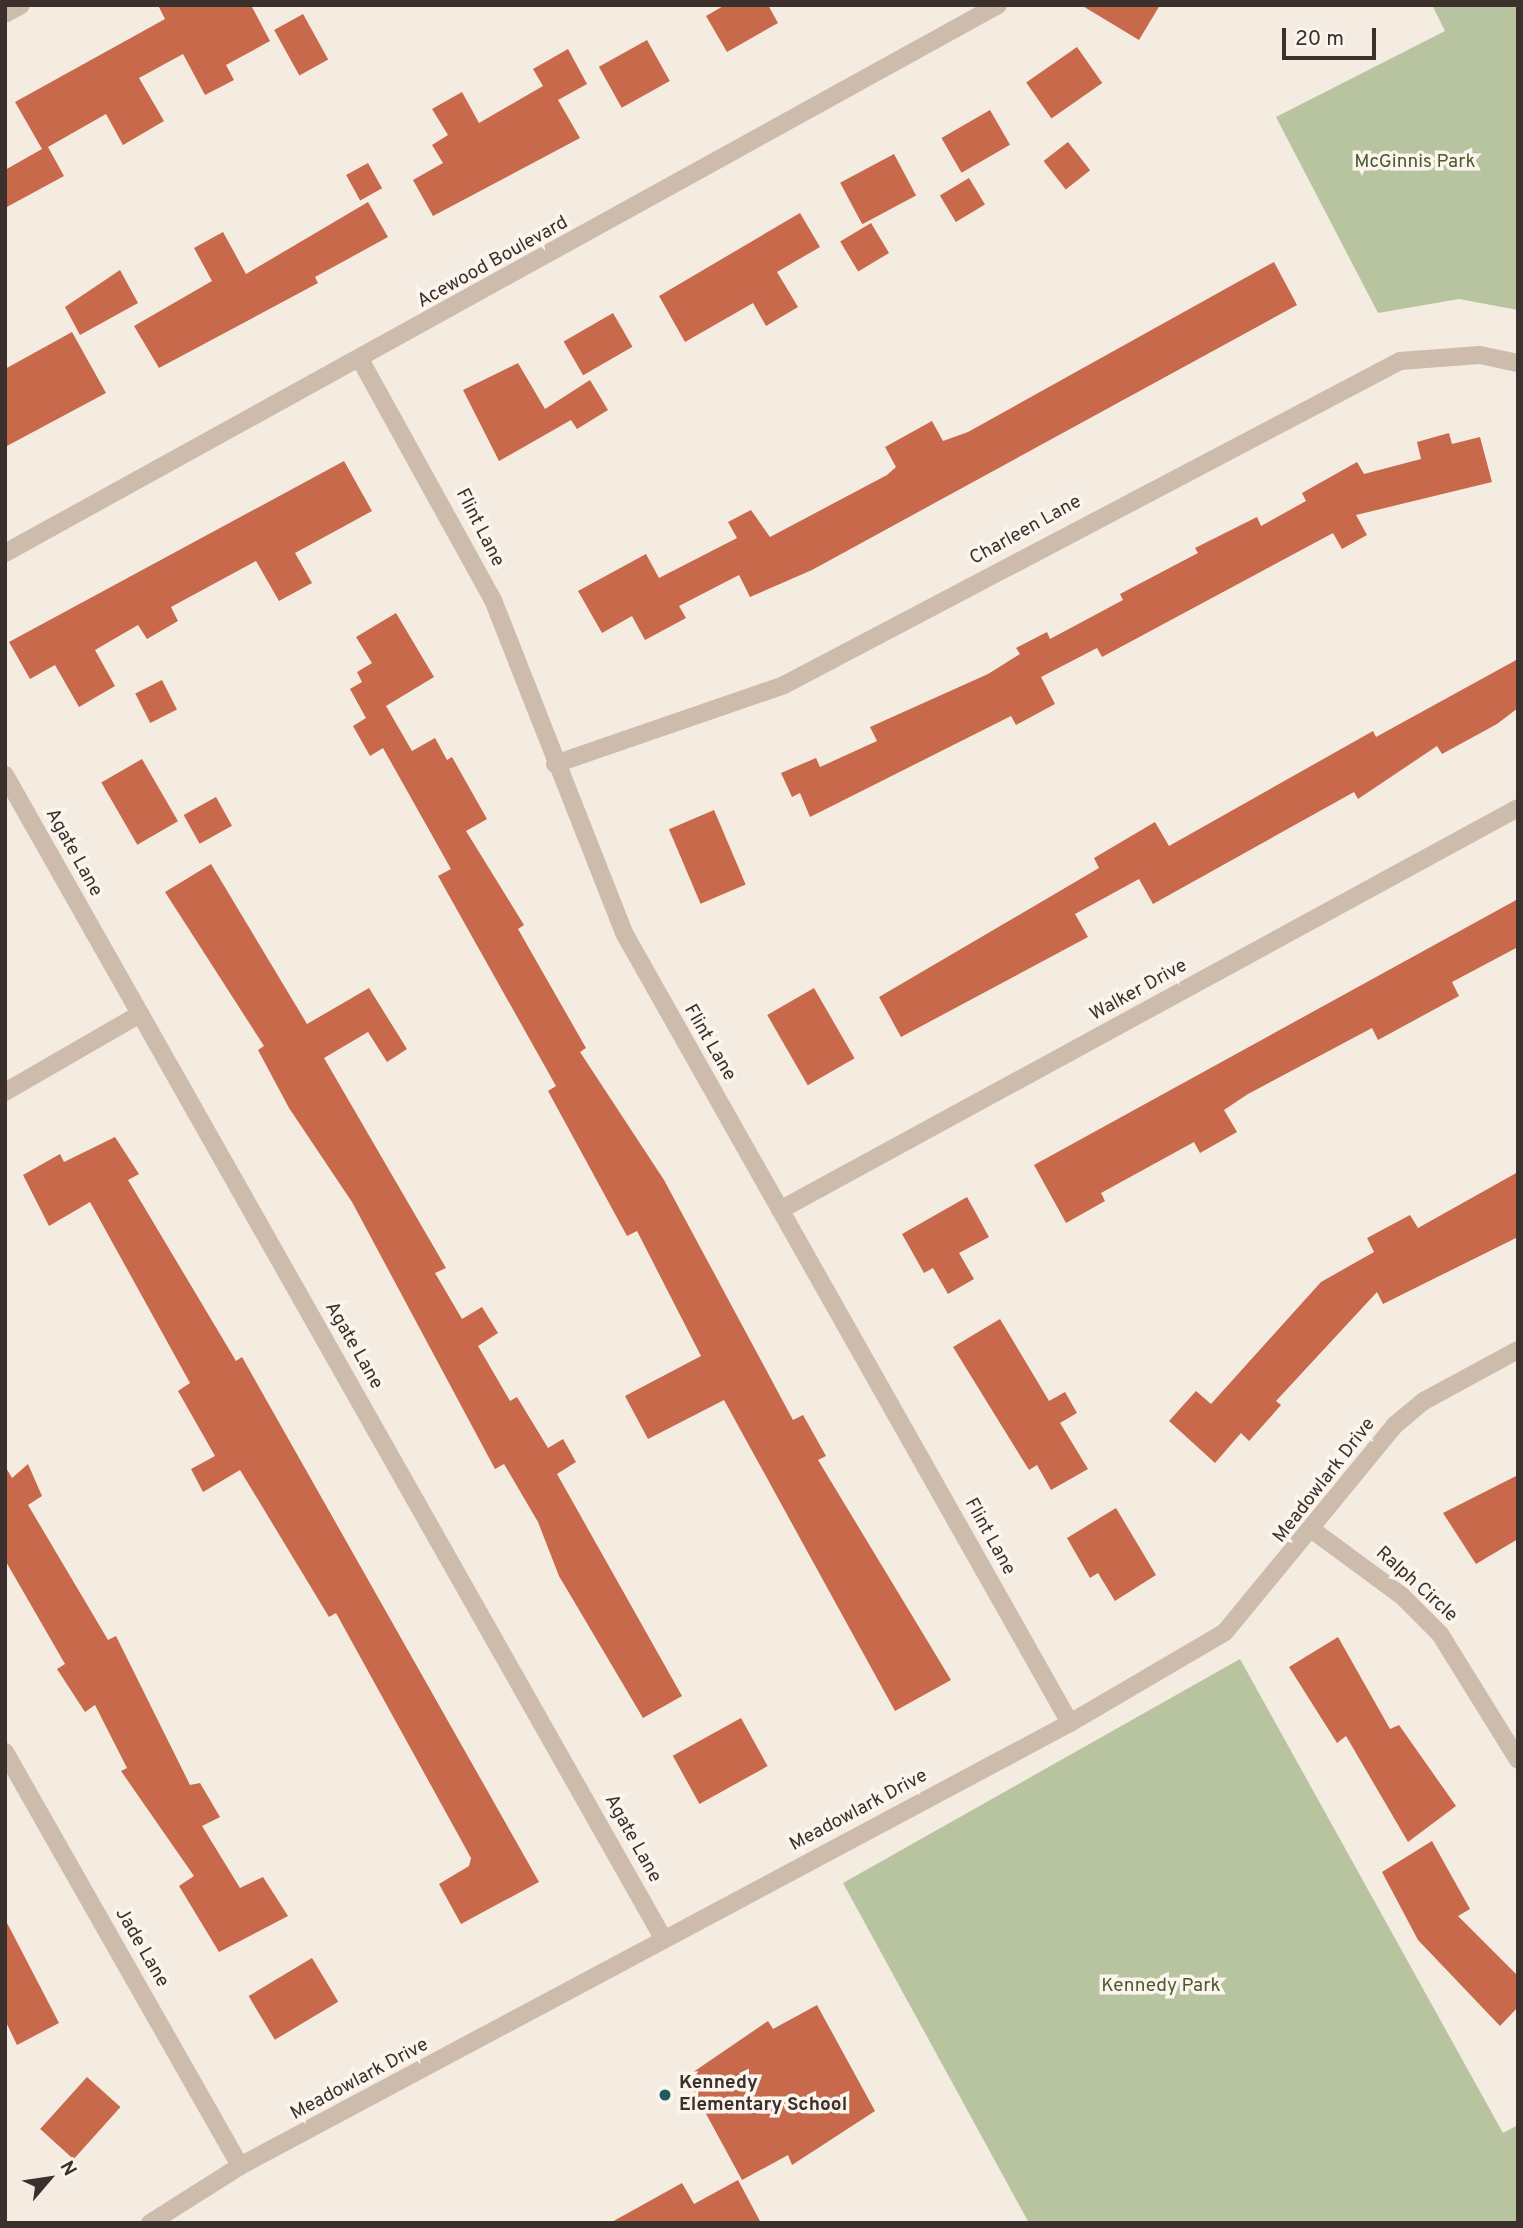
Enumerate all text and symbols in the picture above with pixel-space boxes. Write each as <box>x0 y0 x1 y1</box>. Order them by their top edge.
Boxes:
scale bar <box>1285 14 1380 58</box>
text: 20 m <box>1295 26 1344 53</box>
park label: McGinnis Park <box>1354 152 1476 174</box>
street label: Acewood Boulevard <box>414 212 572 314</box>
street label: Flint Lane <box>450 485 508 571</box>
street label: Charleen Lane <box>966 491 1086 571</box>
street label: Agate Lane <box>40 805 106 901</box>
street label: Walker Drive <box>1087 955 1191 1027</box>
street label: Flint Lane <box>678 1001 740 1085</box>
street label: Agate Lane <box>319 1298 387 1394</box>
street label: Meadowlark Drive <box>1269 1414 1381 1548</box>
street label: Flint Lane <box>959 1494 1019 1580</box>
street label: Ralph Circle <box>1370 1542 1462 1628</box>
street label: Meadowlark Drive <box>786 1765 932 1857</box>
street label: Agate Lane <box>599 1791 665 1887</box>
street label: Jade Lane <box>109 1904 173 1992</box>
park label: Kennedy Park <box>1101 1976 1221 1998</box>
street label: Meadowlark Drive <box>287 2034 433 2126</box>
place label: Kennedy Elementary School <box>679 2073 847 2117</box>
marker: Kennedy Elementary School <box>657 2087 673 2103</box>
north arrow <box>14 2144 84 2214</box>
text: N <box>54 2157 81 2181</box>

